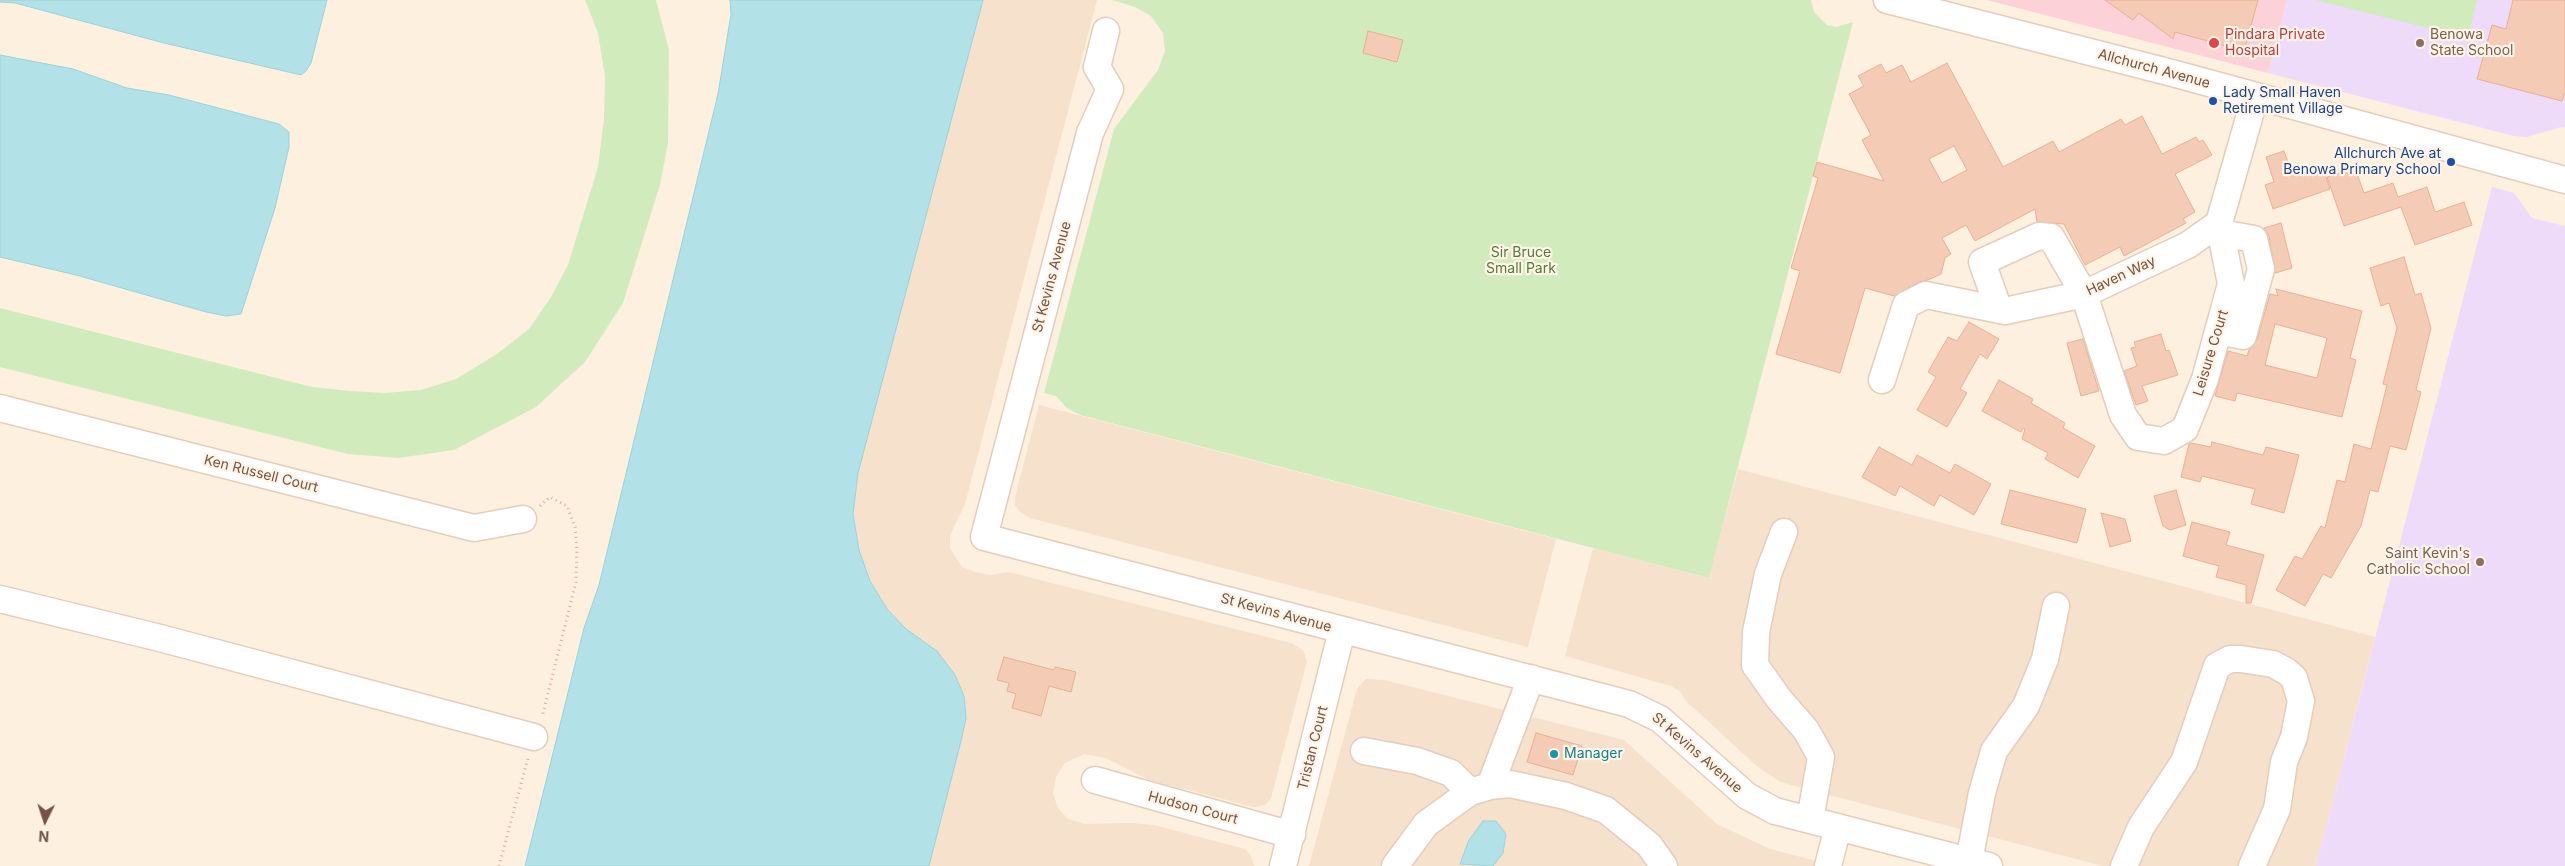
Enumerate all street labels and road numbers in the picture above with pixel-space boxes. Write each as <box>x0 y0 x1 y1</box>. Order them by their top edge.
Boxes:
street label: Allchurch Avenue <box>2096 46 2212 92</box>
street label: St Kevins Avenue <box>1029 220 1075 334</box>
street label: Haven Way <box>2084 253 2158 299</box>
street label: Leisure Court <box>2190 308 2232 398</box>
street label: Ken Russell Court <box>202 452 320 496</box>
street label: St Kevins Avenue <box>1219 590 1333 636</box>
street label: Tristan Court <box>1294 704 1332 792</box>
street label: St Kevins Avenue <box>1648 709 1746 797</box>
street label: Hudson Court <box>1146 788 1240 828</box>

